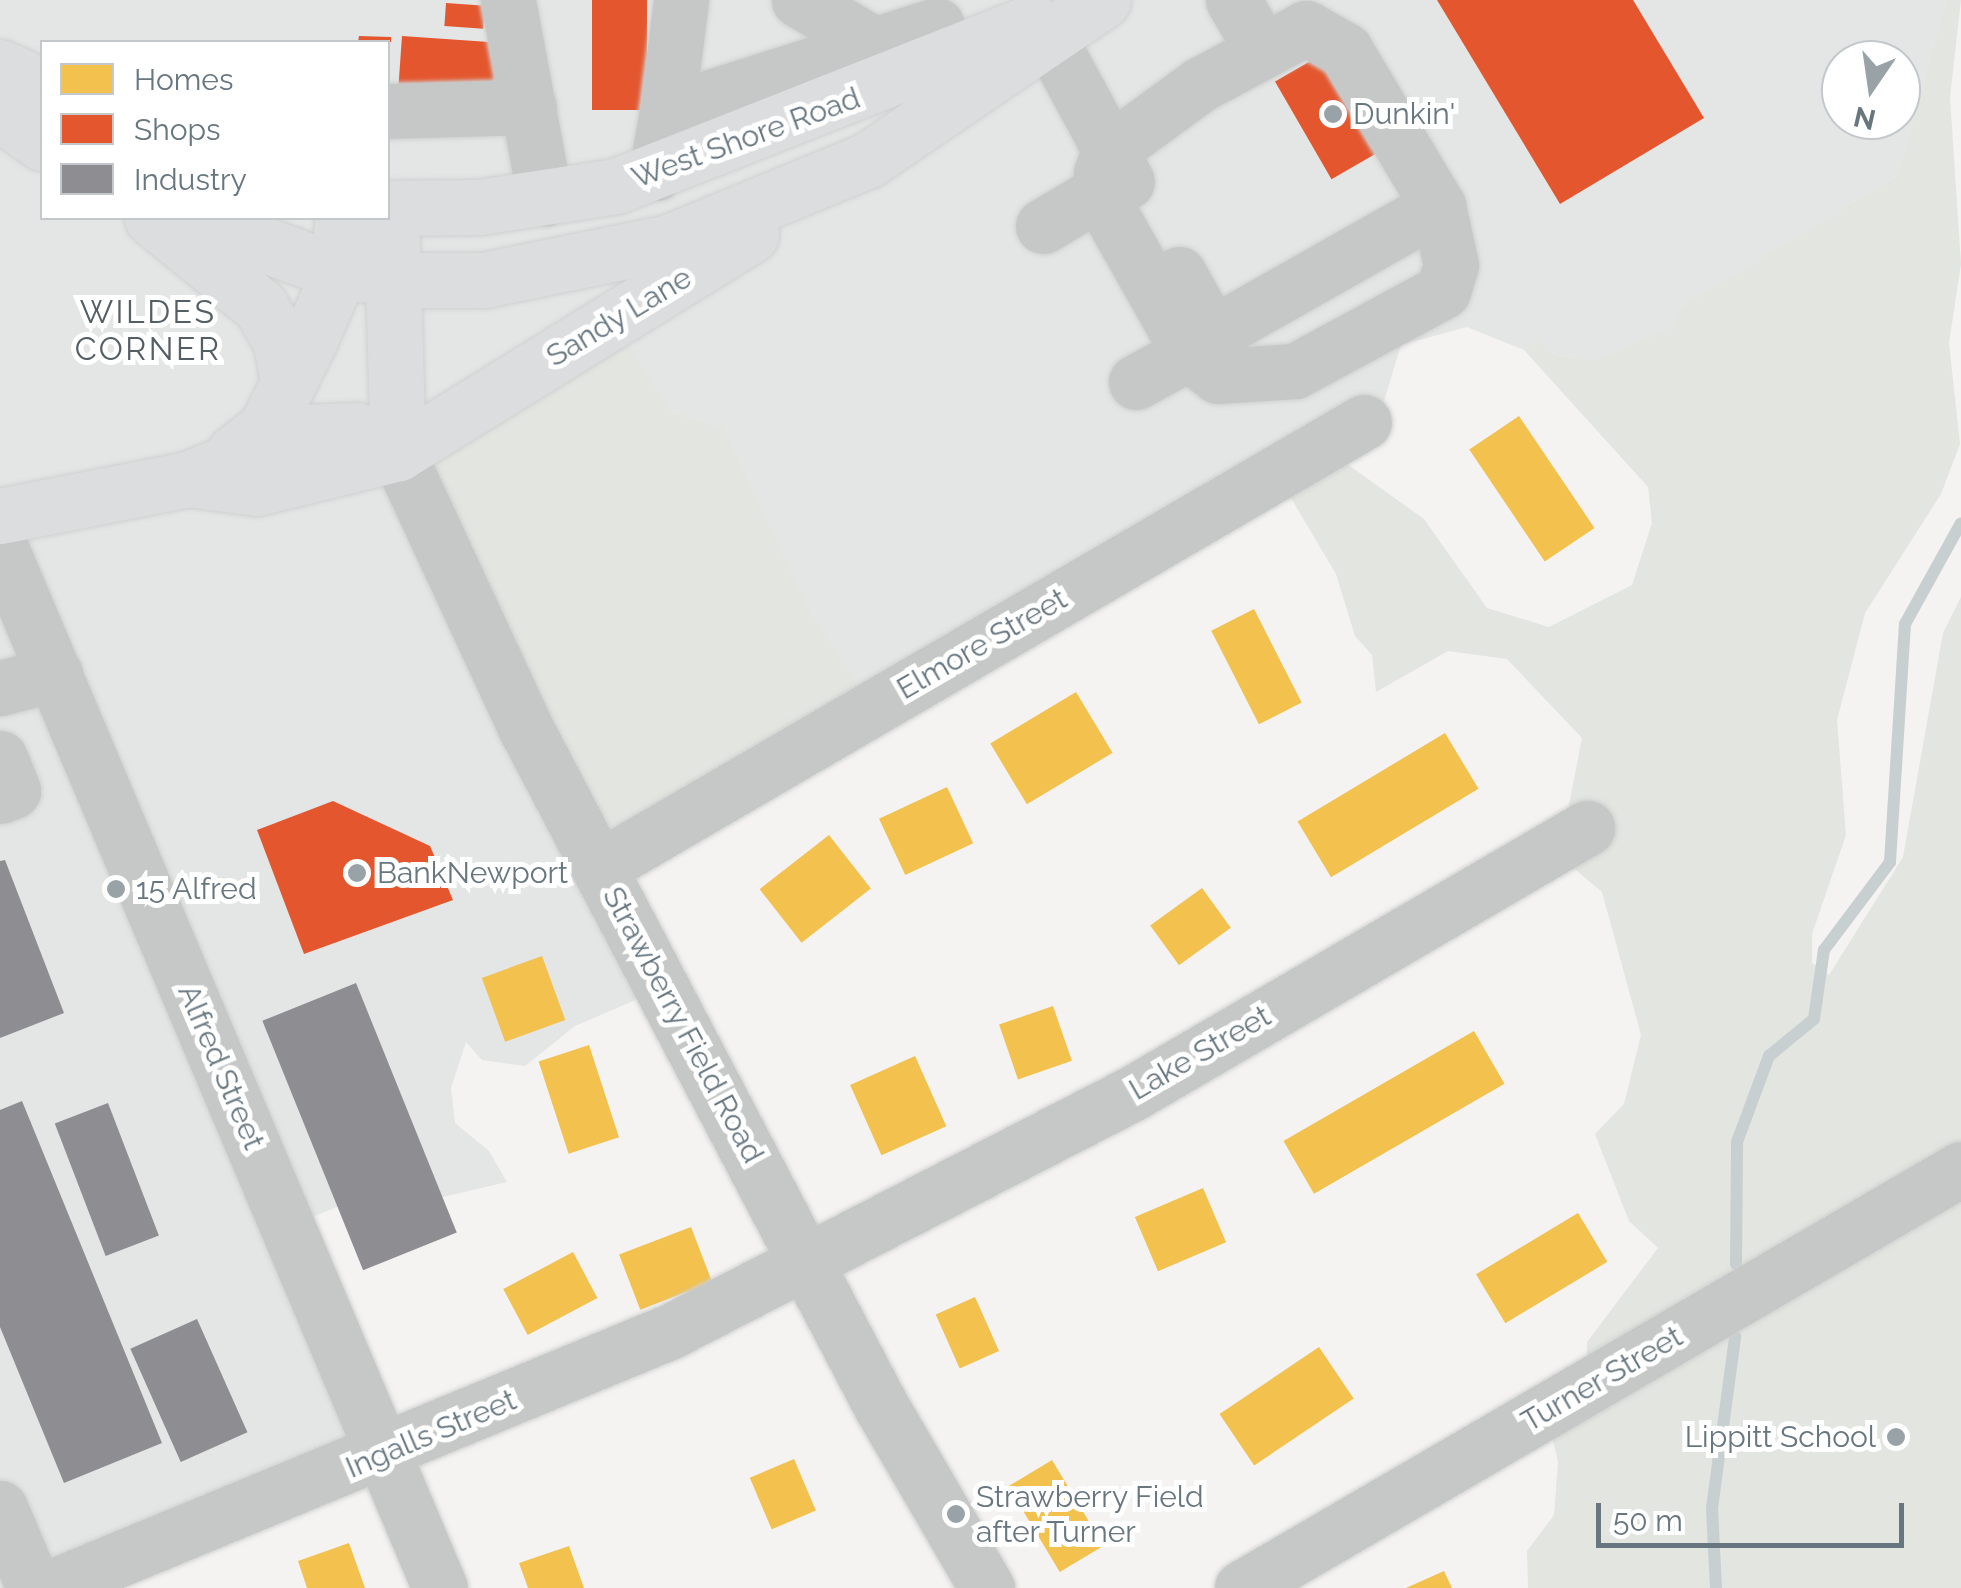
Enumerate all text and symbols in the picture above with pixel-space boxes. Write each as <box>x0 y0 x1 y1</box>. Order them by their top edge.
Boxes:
legend <box>40 40 390 220</box>
north arrow <box>1821 40 1921 140</box>
text: Homes <box>134 62 233 97</box>
street label: West Shore Road <box>627 80 865 196</box>
place label: Dunkin' <box>1353 96 1455 132</box>
text: N <box>1850 99 1879 136</box>
marker: Dunkin' <box>1322 103 1344 125</box>
text: Shops <box>134 112 221 147</box>
text: Industry <box>134 162 247 197</box>
street label: Sandy Lane <box>540 259 698 375</box>
district label: WILDES CORNER <box>75 294 221 369</box>
street label: Elmore Street <box>891 581 1073 707</box>
place label: BankNewport <box>377 855 568 891</box>
marker: BankNewport <box>346 862 368 884</box>
place label: 15 Alfred <box>136 871 257 907</box>
marker: 15 Alfred <box>105 878 127 900</box>
street label: Strawberry Field Road <box>595 881 771 1169</box>
street label: Alfred Street <box>170 979 272 1155</box>
street label: Lake Street <box>1123 998 1277 1108</box>
street label: Turner Street <box>1515 1318 1689 1440</box>
street label: Ingalls Street <box>340 1382 522 1486</box>
place label: Lippitt School <box>1685 1419 1876 1455</box>
marker: Lippitt School <box>1885 1426 1907 1448</box>
place label: Strawberry Field after Turner <box>976 1479 1204 1550</box>
scale bar <box>1601 1483 1908 1545</box>
marker: Strawberry Field after Turner <box>945 1503 967 1525</box>
text: 50 m <box>1613 1503 1683 1538</box>

